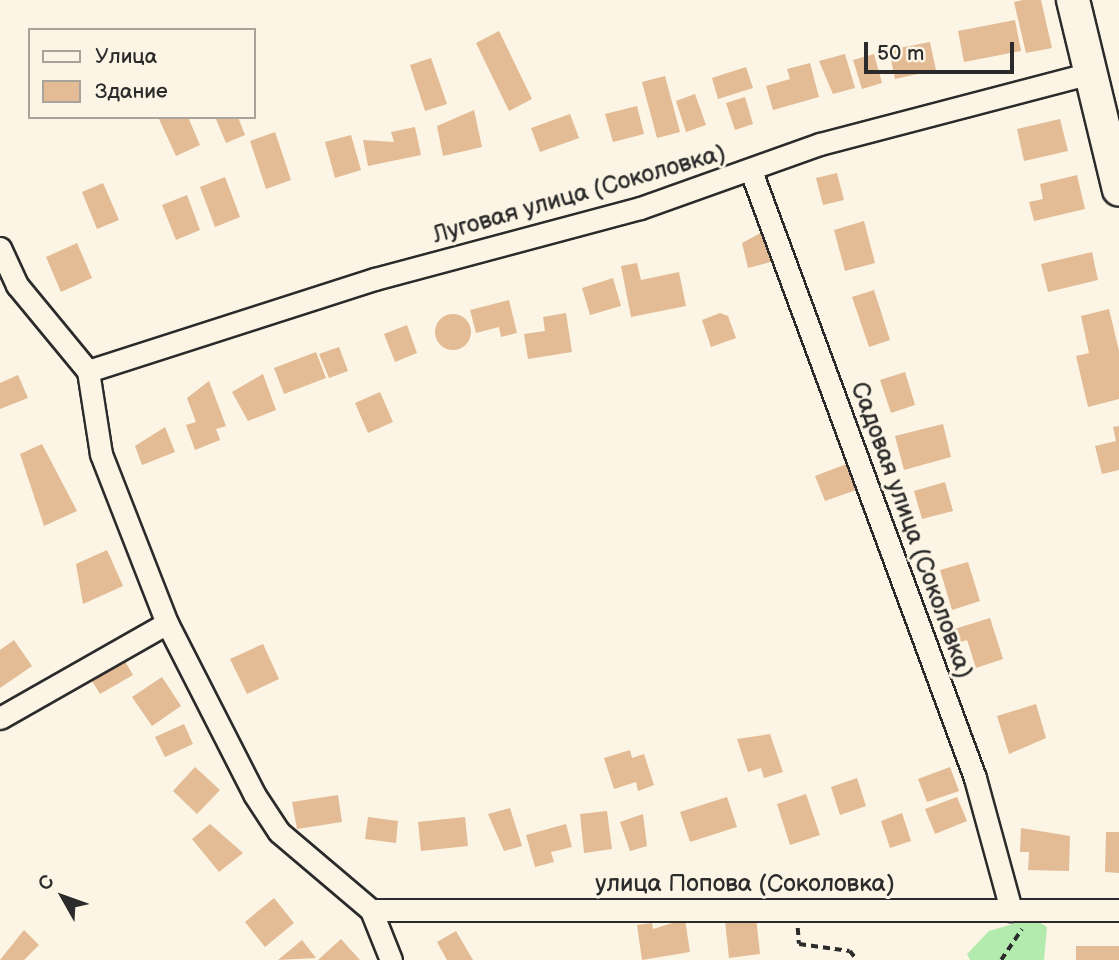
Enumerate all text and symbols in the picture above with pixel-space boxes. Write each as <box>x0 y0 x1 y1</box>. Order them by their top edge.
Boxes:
legend <box>28 28 256 119</box>
scale bar <box>867 28 1018 72</box>
text: 50 m <box>877 41 924 66</box>
text: Улица <box>95 44 157 69</box>
text: Здание <box>95 79 168 104</box>
street label: Луговая улица (Соколовка) <box>429 138 729 250</box>
street label: Садовая улица (Соколовка) <box>845 378 979 682</box>
north arrow <box>28 862 98 932</box>
street label: улица Попова (Соколовка) <box>595 870 895 898</box>
text: С <box>33 871 60 896</box>

